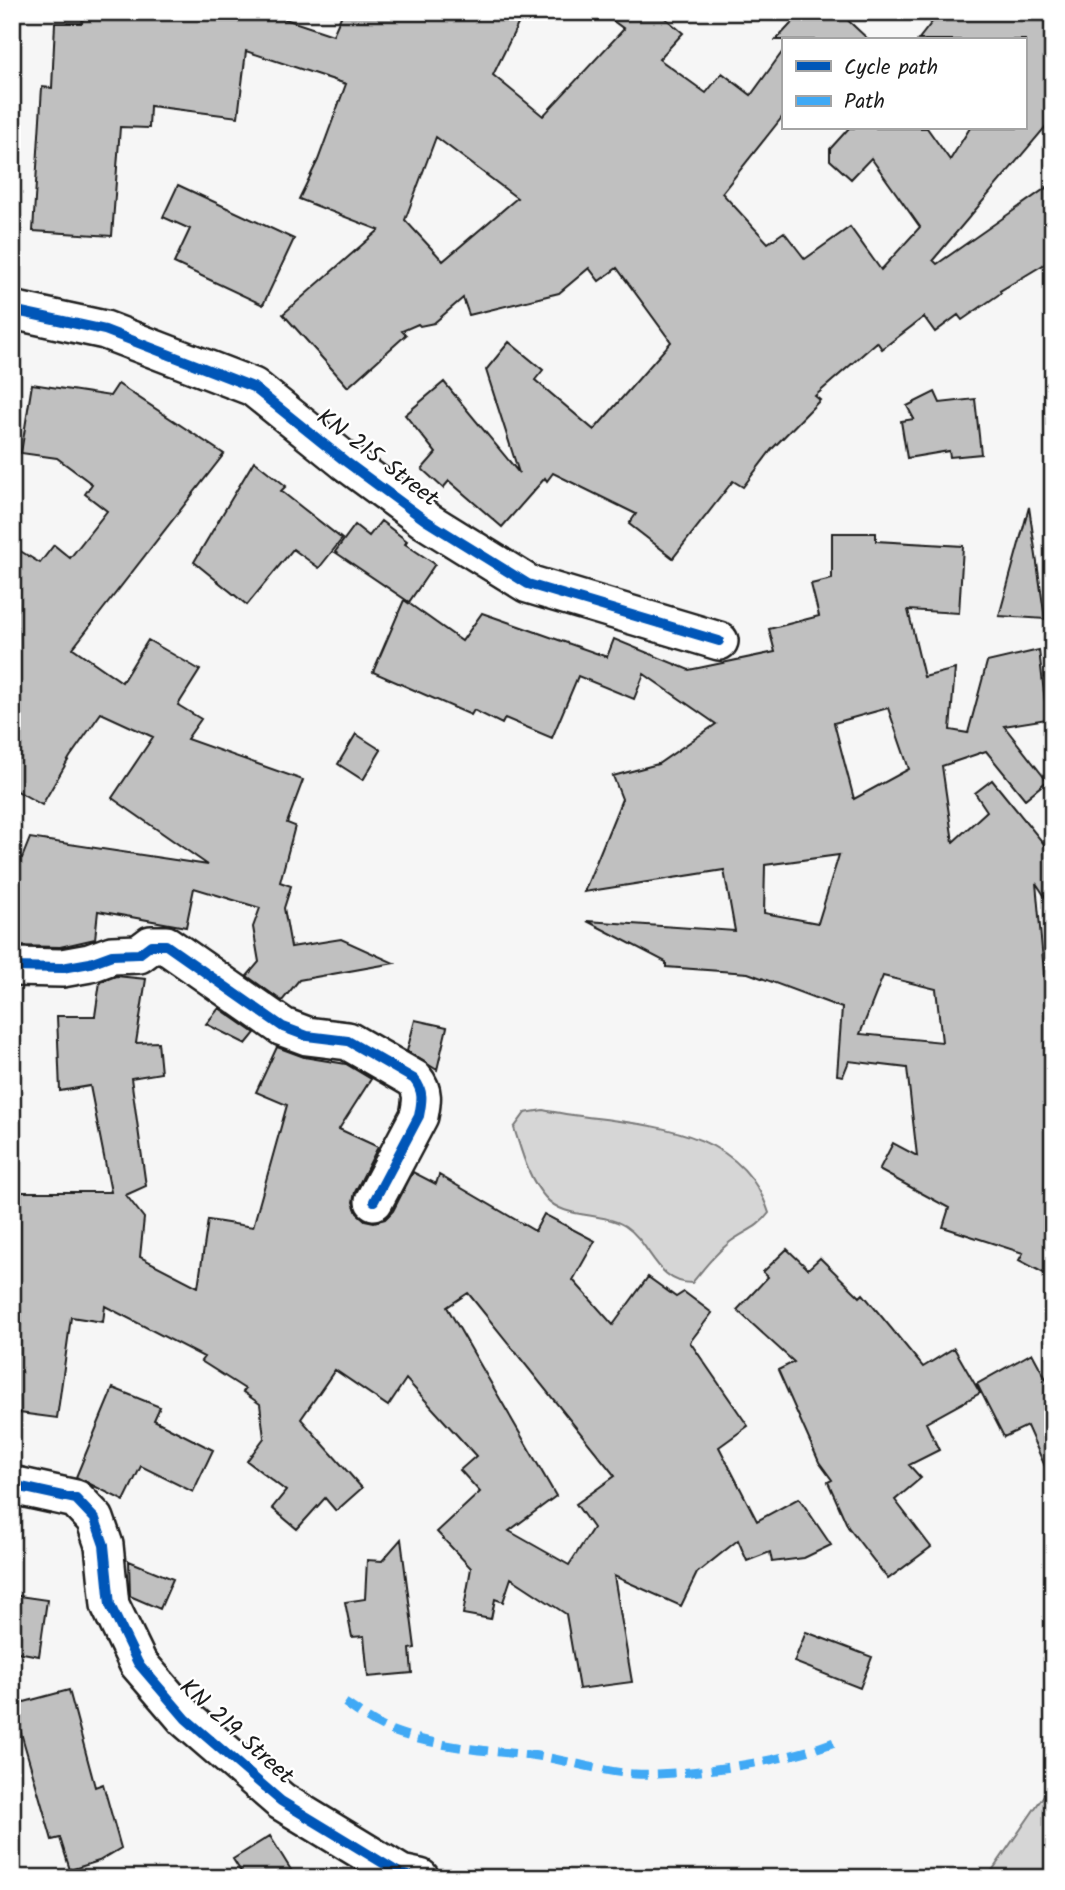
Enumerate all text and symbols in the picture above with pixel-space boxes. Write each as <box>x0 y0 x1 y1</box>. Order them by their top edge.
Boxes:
legend <box>782 38 1026 130</box>
text: Cycle path <box>844 52 938 85</box>
text: Path <box>844 86 885 119</box>
street label: KN 215 Street <box>307 399 447 518</box>
street label: KN 219 Street <box>170 1670 303 1795</box>

